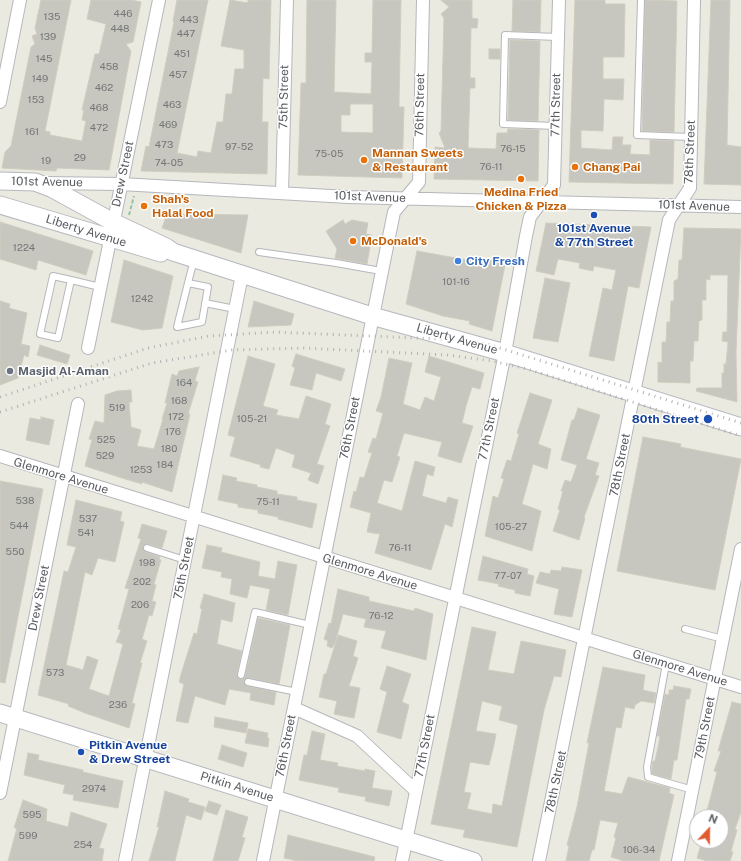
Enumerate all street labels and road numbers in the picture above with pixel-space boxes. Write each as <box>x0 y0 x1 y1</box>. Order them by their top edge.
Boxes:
street label: 75th Street <box>276 65 292 129</box>
street label: 76th Street <box>412 73 428 137</box>
street label: 77th Street <box>548 73 564 137</box>
street label: 78th Street <box>682 120 698 184</box>
street label: Drew Street <box>109 140 137 208</box>
street label: 101st Avenue <box>11 174 83 190</box>
street label: 101st Avenue <box>334 189 406 205</box>
street label: 101st Avenue <box>658 198 730 214</box>
street label: Liberty Avenue <box>44 212 128 250</box>
street label: Liberty Avenue <box>415 321 499 357</box>
street label: 76th Street <box>337 395 363 461</box>
street label: 77th Street <box>475 396 503 462</box>
street label: 78th Street <box>607 432 633 498</box>
street label: Glenmore Avenue <box>12 455 110 497</box>
street label: 75th Street <box>171 535 197 601</box>
street label: Glenmore Avenue <box>321 551 419 593</box>
street label: Drew Street <box>26 564 52 632</box>
street label: Glenmore Avenue <box>631 647 729 689</box>
street label: 79th Street <box>692 695 718 761</box>
street label: 76th Street <box>273 713 299 779</box>
street label: 77th Street <box>412 713 438 779</box>
street label: 78th Street <box>542 749 570 815</box>
street label: Pitkin Avenue <box>198 769 276 805</box>

